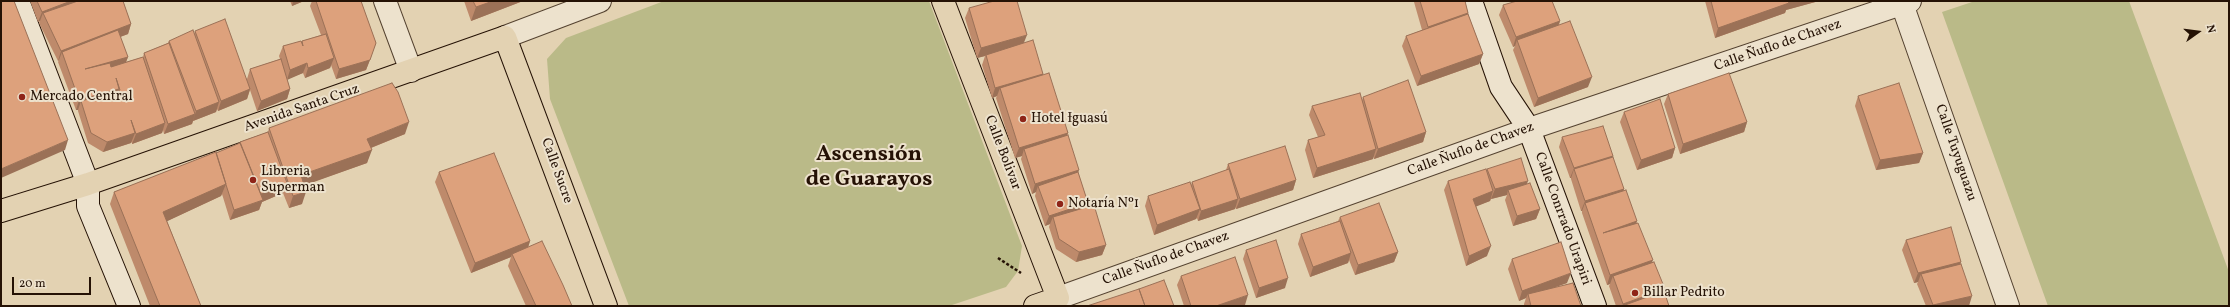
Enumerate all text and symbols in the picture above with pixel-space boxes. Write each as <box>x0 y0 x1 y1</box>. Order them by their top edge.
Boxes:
north arrow <box>2178 12 2218 52</box>
street label: Calle Ñuflo de Chavez <box>1712 16 1844 76</box>
text: N <box>2202 23 2218 35</box>
street label: Avenida Santa Cruz <box>242 81 362 137</box>
place label: Mercado Central <box>30 89 133 105</box>
marker: Mercado Central <box>17 92 27 102</box>
street label: Calle Tuyuguazu <box>1931 102 1979 204</box>
place label: Hotel Ɨguasú <box>1031 111 1108 127</box>
street label: Calle Bolivar <box>980 113 1024 193</box>
marker: Hotel Ɨguasú <box>1018 114 1028 124</box>
street label: Calle Ñuflo de Chavez <box>1405 119 1537 181</box>
street label: Calle Sucre <box>536 136 576 206</box>
district label: Ascensión de Guarayos <box>806 143 932 194</box>
street label: Calle Conrrado Urapiri <box>1530 150 1594 288</box>
place label: Libreria Superman <box>261 164 325 196</box>
marker: Libreria Superman <box>248 175 258 185</box>
place label: Notaría Nº1 <box>1068 196 1139 212</box>
marker: Notaría Nº1 <box>1055 199 1065 209</box>
street label: Calle Ñuflo de Chavez <box>1100 228 1232 290</box>
scale bar <box>14 269 93 295</box>
text: 20 m <box>19 276 46 292</box>
place label: Billar Pedrito <box>1643 285 1725 301</box>
marker: Billar Pedrito <box>1630 288 1640 298</box>

